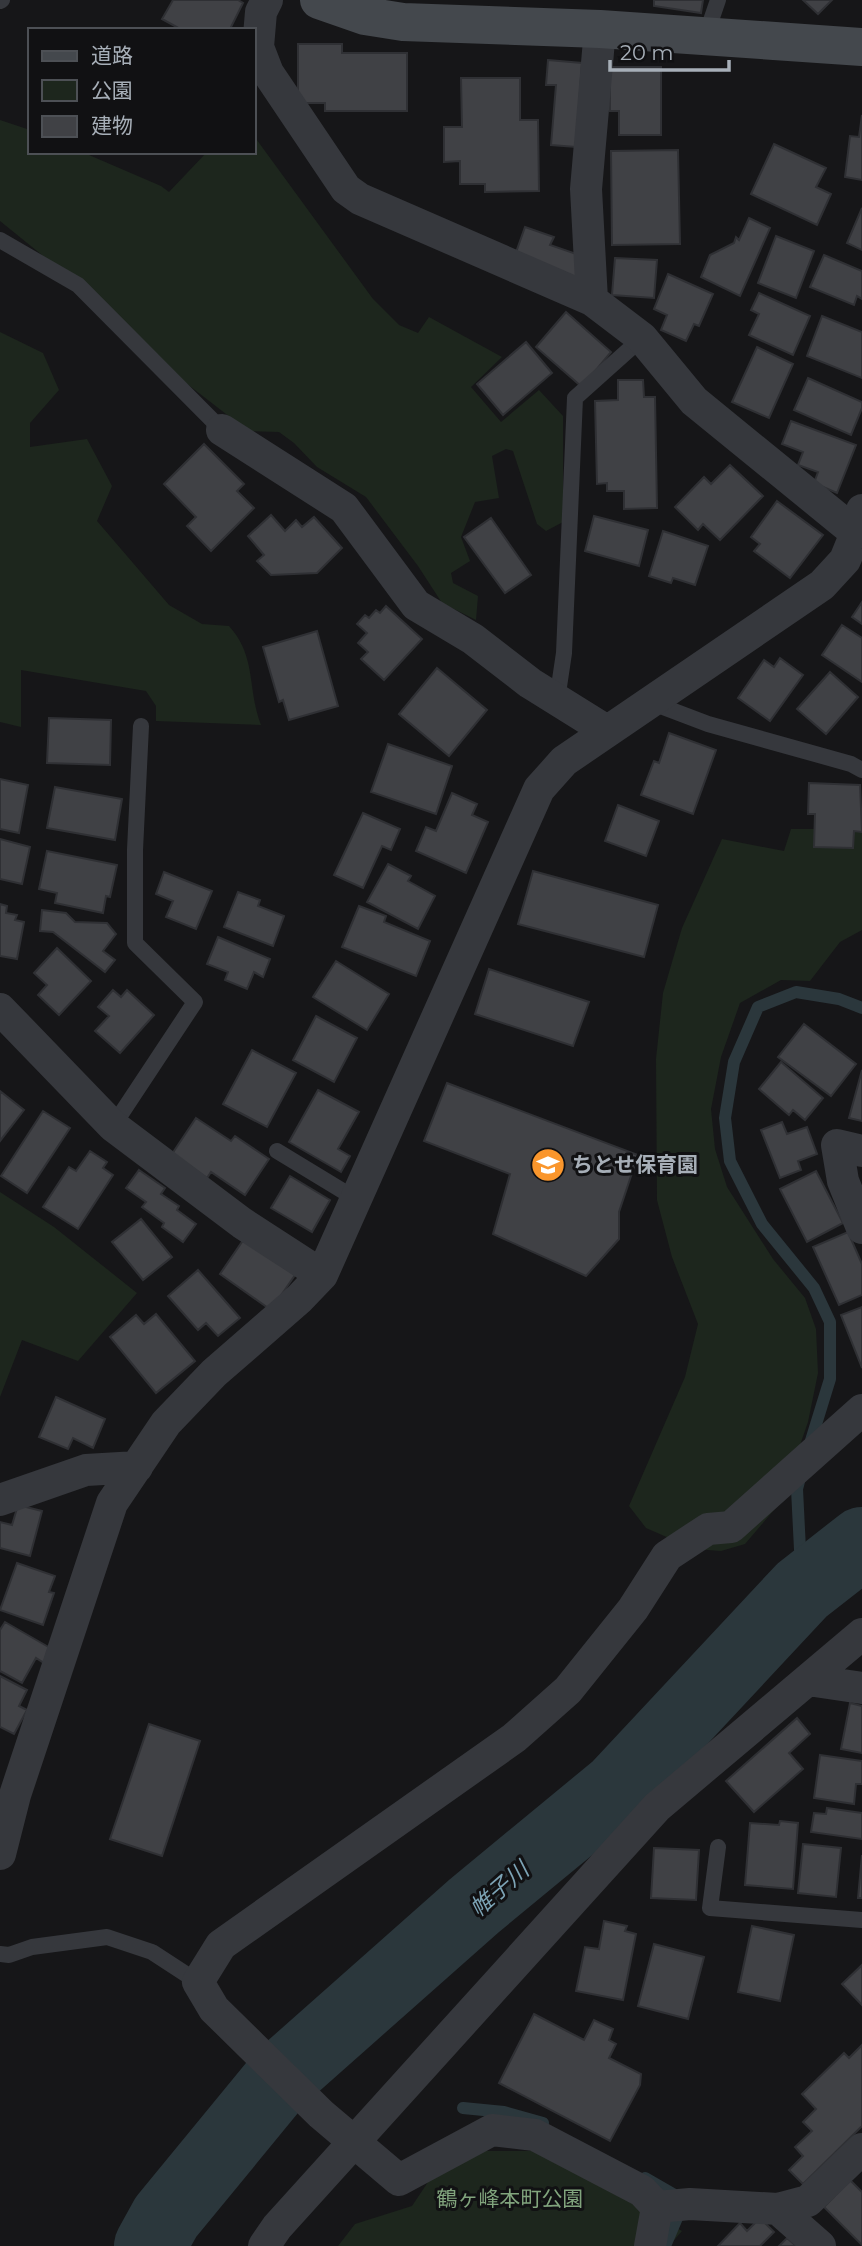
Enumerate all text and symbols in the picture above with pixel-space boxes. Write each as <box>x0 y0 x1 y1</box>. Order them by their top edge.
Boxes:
legend <box>28 28 256 154</box>
scale bar <box>610 28 729 72</box>
text: 20 m <box>620 40 674 65</box>
text: 道路 <box>91 43 133 68</box>
text: 公園 <box>91 78 133 103</box>
text: 建物 <box>91 113 133 138</box>
school or university icon: ちとせ保育園 <box>529 1146 567 1184</box>
place label: ちとせ保育園 <box>572 1152 698 1177</box>
water label: 帷子川 <box>464 1854 536 1922</box>
park label: 鶴ヶ峰本町公園 <box>437 2186 584 2211</box>

